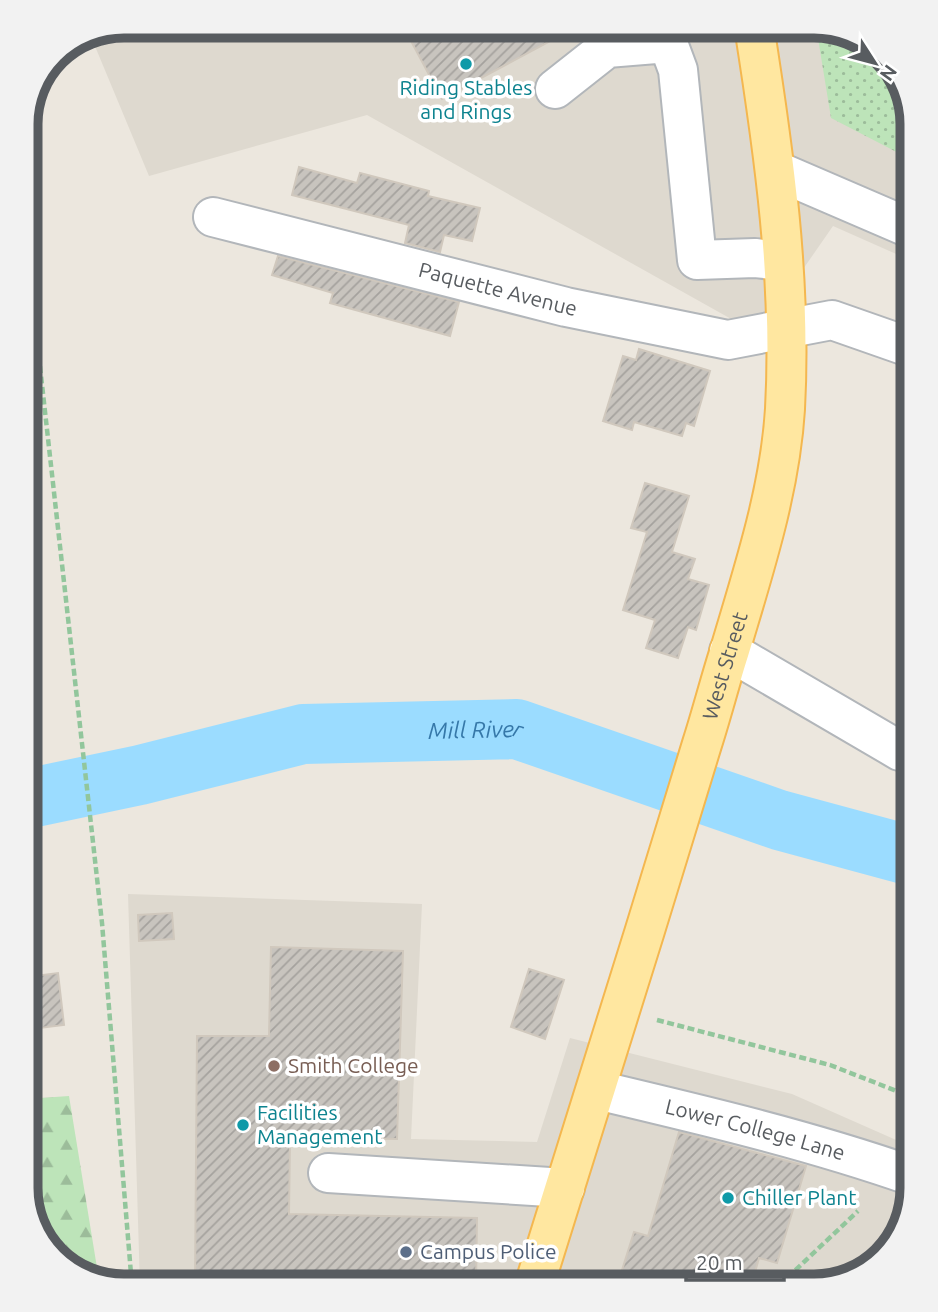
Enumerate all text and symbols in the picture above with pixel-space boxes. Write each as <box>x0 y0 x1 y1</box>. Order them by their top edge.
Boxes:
north arrow <box>840 28 910 98</box>
marker: Riding Stables and Rings <box>458 56 474 72</box>
text: N <box>876 61 902 85</box>
place label: Riding Stables and Rings <box>400 75 532 123</box>
street label: Paquette Avenue <box>416 257 579 320</box>
street label: West Street <box>697 609 752 722</box>
water label: Mill River <box>428 716 528 743</box>
place label: Smith College <box>288 1053 419 1077</box>
marker: Smith College <box>266 1058 282 1074</box>
street label: Lower College Lane <box>663 1094 848 1164</box>
place label: Facilities Management <box>257 1100 382 1148</box>
marker: Facilities Management <box>235 1117 251 1133</box>
place label: Chiller Plant <box>742 1185 856 1209</box>
marker: Chiller Plant <box>720 1190 736 1206</box>
scale bar <box>686 1238 784 1282</box>
place label: Campus Police <box>420 1239 557 1263</box>
marker: Campus Police <box>398 1244 414 1260</box>
text: 20 m <box>696 1250 743 1274</box>

